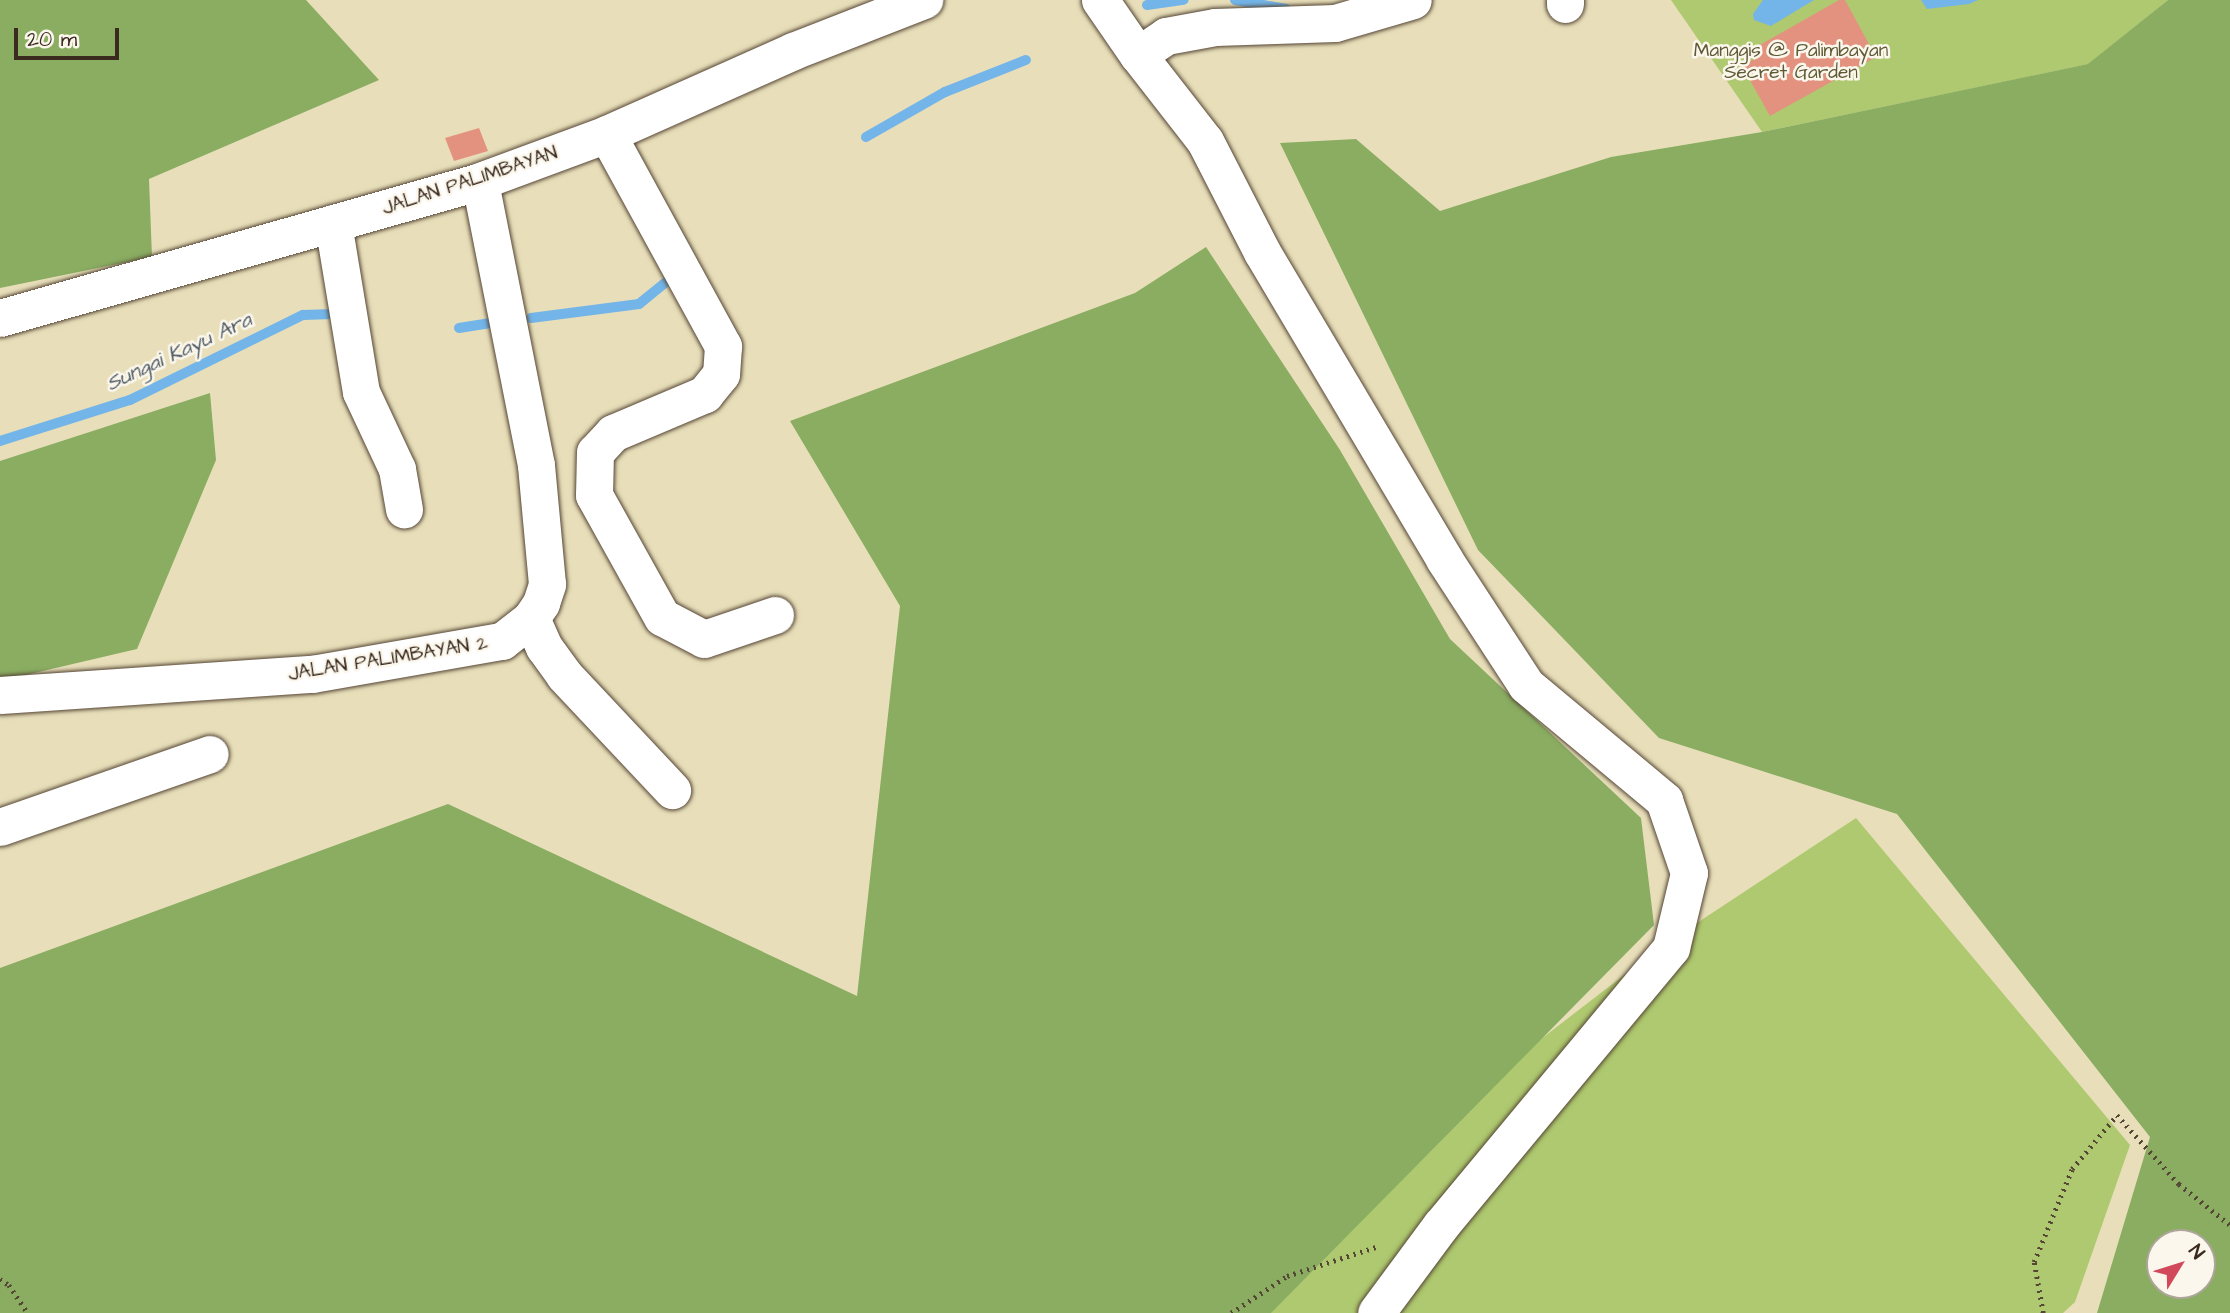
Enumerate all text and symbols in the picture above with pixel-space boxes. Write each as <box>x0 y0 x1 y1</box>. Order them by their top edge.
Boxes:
scale bar <box>18 14 122 58</box>
text: 20 m <box>27 25 77 54</box>
park label: Manggis @ Palimbayan Secret Garden <box>1694 40 1888 84</box>
street label: JALAN PALIMBAYAN <box>379 142 561 220</box>
water label: Sungai Kayu Ara <box>102 307 256 397</box>
street label: JALAN PALIMBAYAN 2 <box>287 632 489 686</box>
north arrow <box>2146 1229 2216 1299</box>
text: N <box>2182 1239 2211 1265</box>

